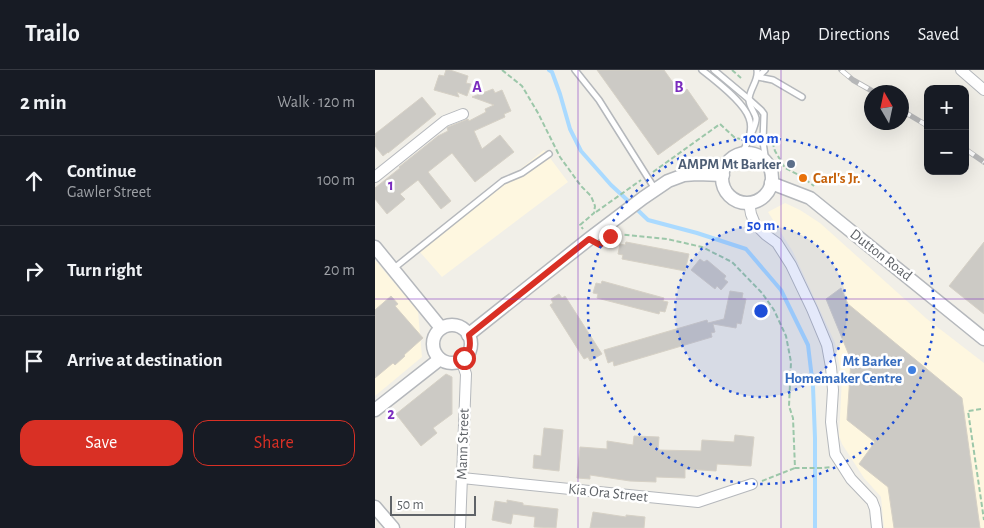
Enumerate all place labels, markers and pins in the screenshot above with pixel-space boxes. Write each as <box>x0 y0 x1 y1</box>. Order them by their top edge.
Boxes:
place label: AMPM Mt Barker <box>678 157 782 172</box>
marker: AMPM Mt Barker <box>785 158 797 170</box>
place label: Carl's Jr. <box>813 171 860 186</box>
marker: Carl's Jr. <box>797 172 809 184</box>
centre of rings <box>752 302 770 320</box>
place label: Mt Barker Homemaker Centre <box>784 354 903 386</box>
marker: Mt Barker Homemaker Centre <box>906 364 918 376</box>

